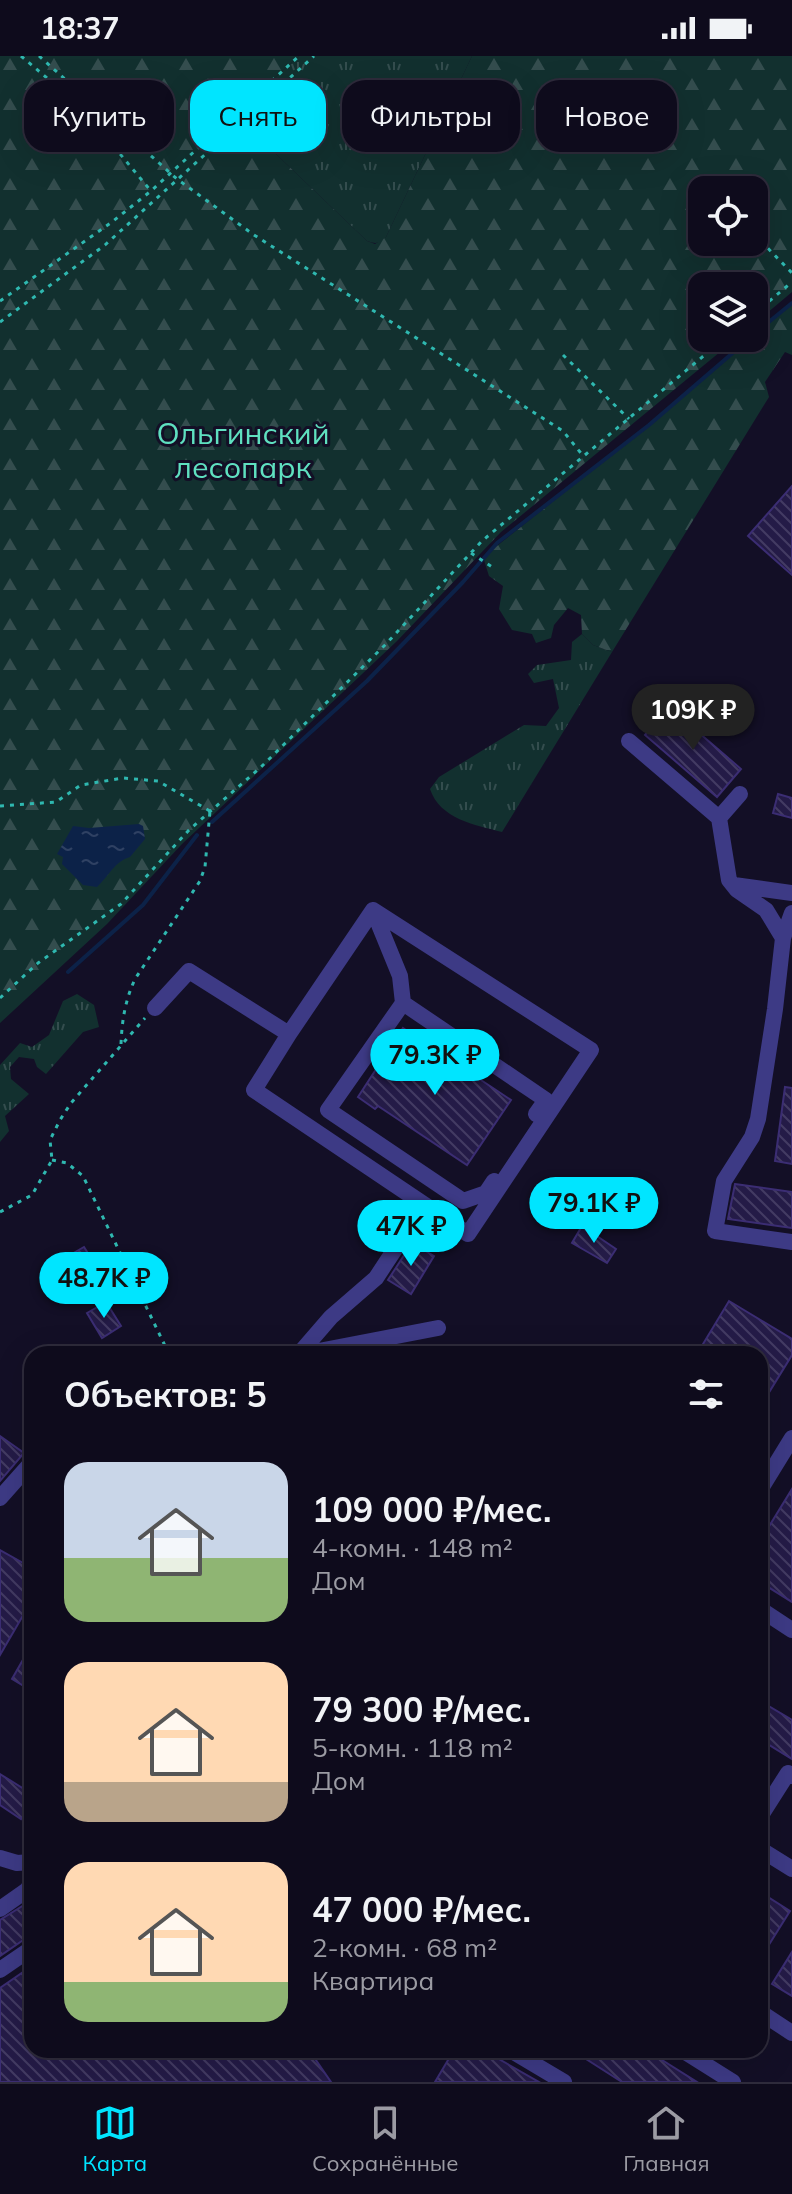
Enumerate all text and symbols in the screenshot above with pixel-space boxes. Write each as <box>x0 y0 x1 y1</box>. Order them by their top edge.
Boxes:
text: 18:37 <box>40 9 119 47</box>
chip: Купить <box>24 80 174 152</box>
chip: Снять <box>190 80 326 152</box>
chip: Фильтры <box>342 80 520 152</box>
chip: Новое <box>536 80 677 152</box>
map controls <box>688 176 768 352</box>
button: locate <box>688 176 768 256</box>
button: layers <box>688 272 768 352</box>
park label: Ольгинский лесопарк <box>156 414 330 486</box>
pin: 109K ₽ <box>628 684 758 752</box>
text: 109K ₽ <box>650 693 736 726</box>
pin: 79.3K ₽ <box>361 1029 509 1097</box>
text: 79.3K ₽ <box>388 1038 482 1071</box>
pin: 79.1K ₽ <box>520 1177 668 1245</box>
text: 79.1K ₽ <box>547 1186 641 1219</box>
pin: 47K ₽ <box>355 1200 467 1268</box>
text: 47K ₽ <box>375 1209 447 1242</box>
pin: 48.7K ₽ <box>30 1252 178 1320</box>
text: 48.7K ₽ <box>57 1261 151 1294</box>
icon: filters <box>684 1372 728 1416</box>
text: Объектов: 5 <box>64 1373 267 1416</box>
text: 109 000 ₽/мес. <box>312 1488 551 1531</box>
icon: home <box>128 1494 224 1590</box>
text: 4-комн. · 148 m² <box>312 1531 513 1564</box>
text: Дом <box>312 1564 365 1597</box>
text: 79 300 ₽/мес. <box>312 1688 531 1731</box>
icon: home <box>128 1694 224 1790</box>
text: 5-комн. · 118 m² <box>312 1731 513 1764</box>
text: Дом <box>312 1764 365 1797</box>
text: 47 000 ₽/мес. <box>312 1888 531 1931</box>
icon: home <box>128 1894 224 1990</box>
text: 2-комн. · 68 m² <box>312 1931 497 1964</box>
text: Квартира <box>312 1964 434 1997</box>
tab: Карта <box>82 2101 147 2177</box>
tab: Сохранённые <box>312 2101 458 2177</box>
tab: Главная <box>623 2101 710 2177</box>

